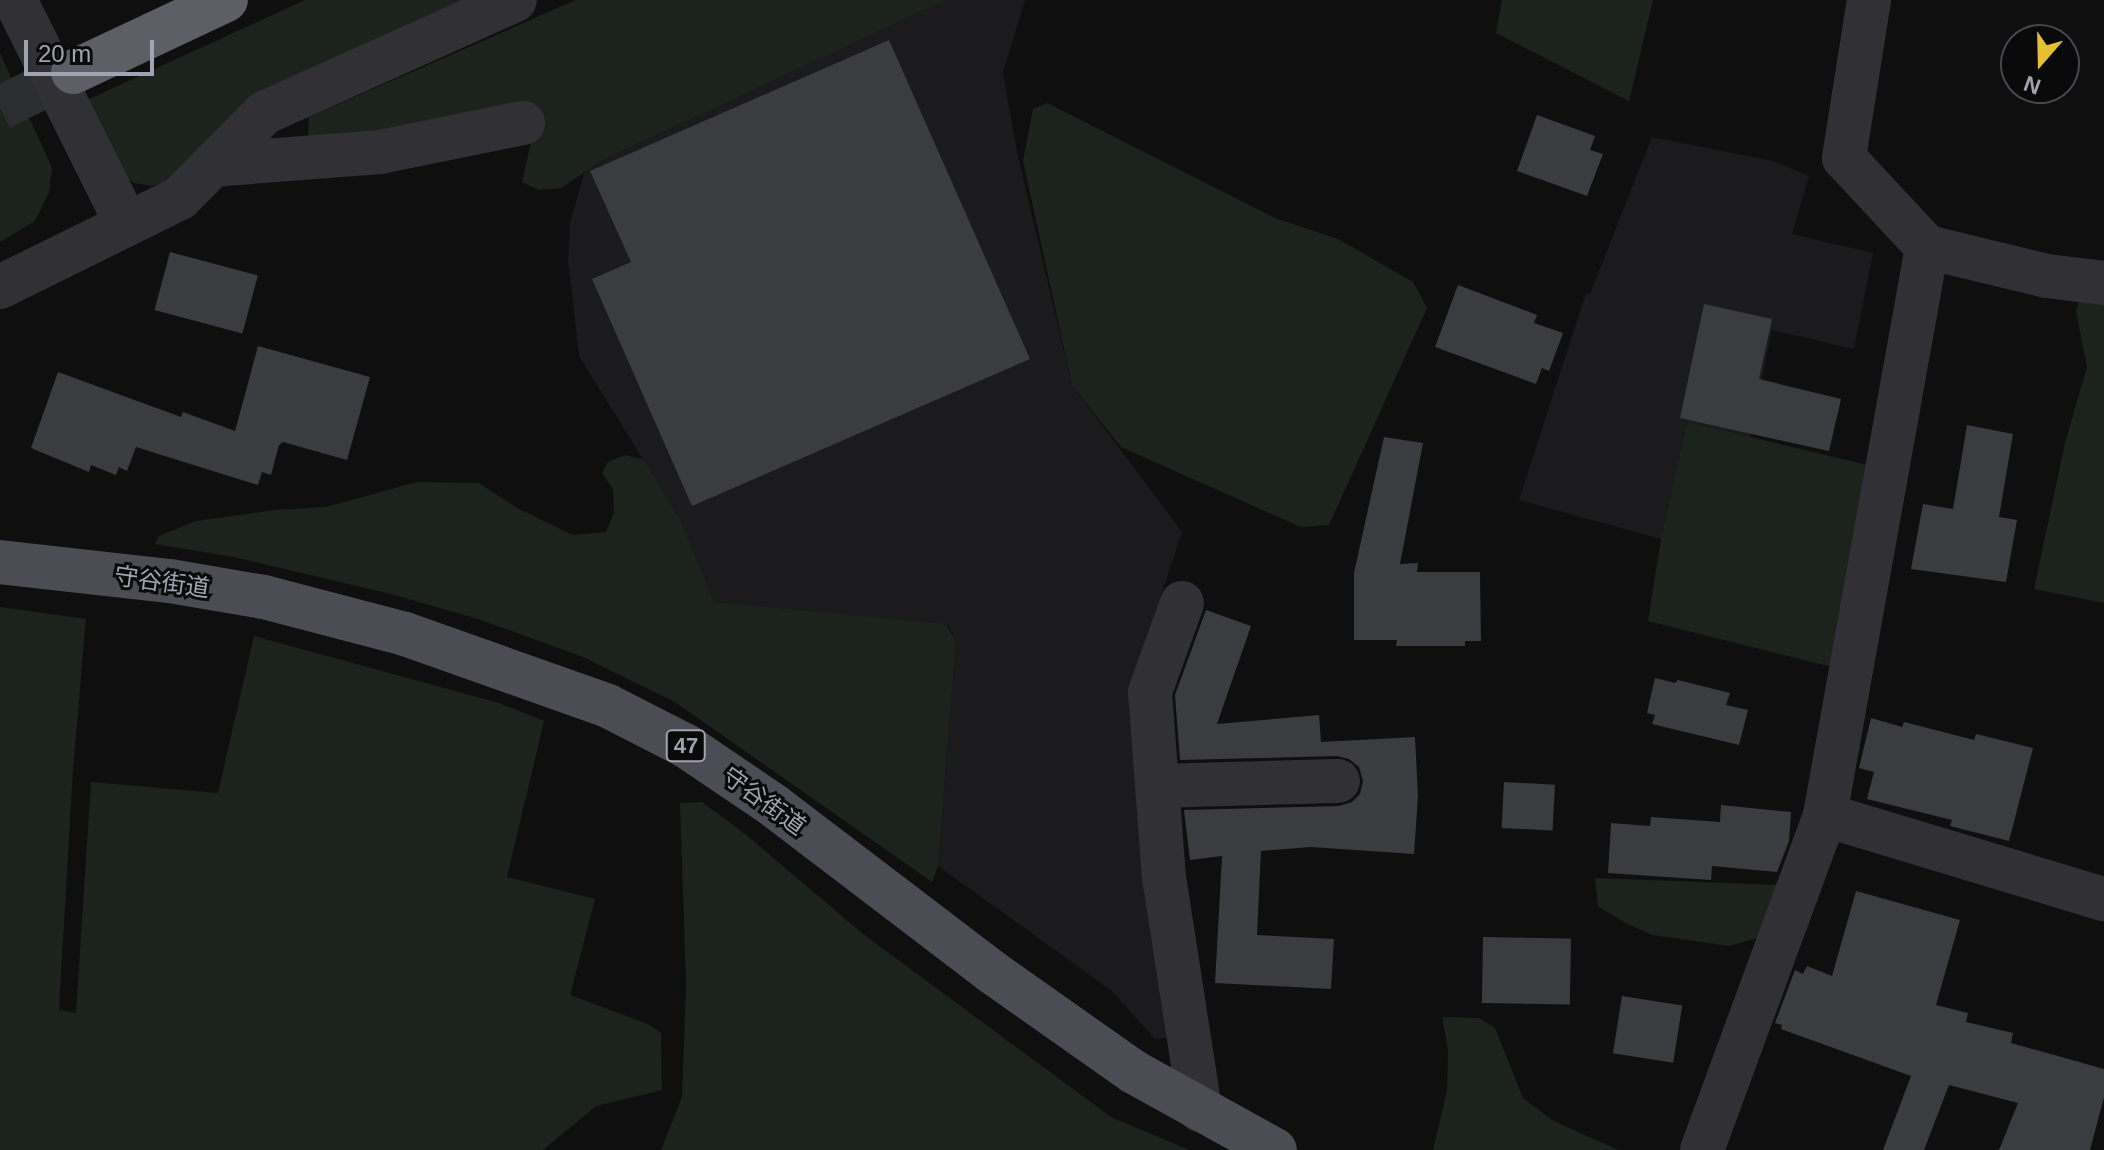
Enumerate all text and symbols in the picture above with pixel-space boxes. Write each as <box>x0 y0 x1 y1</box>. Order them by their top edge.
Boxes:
scale bar <box>28 24 158 74</box>
north arrow <box>2000 24 2080 104</box>
text: 20 m <box>38 40 91 67</box>
text: N <box>2021 71 2044 100</box>
street label: 守谷街道 <box>112 561 212 603</box>
road number: 47 <box>664 728 708 764</box>
street label: 守谷街道 <box>717 761 811 841</box>

